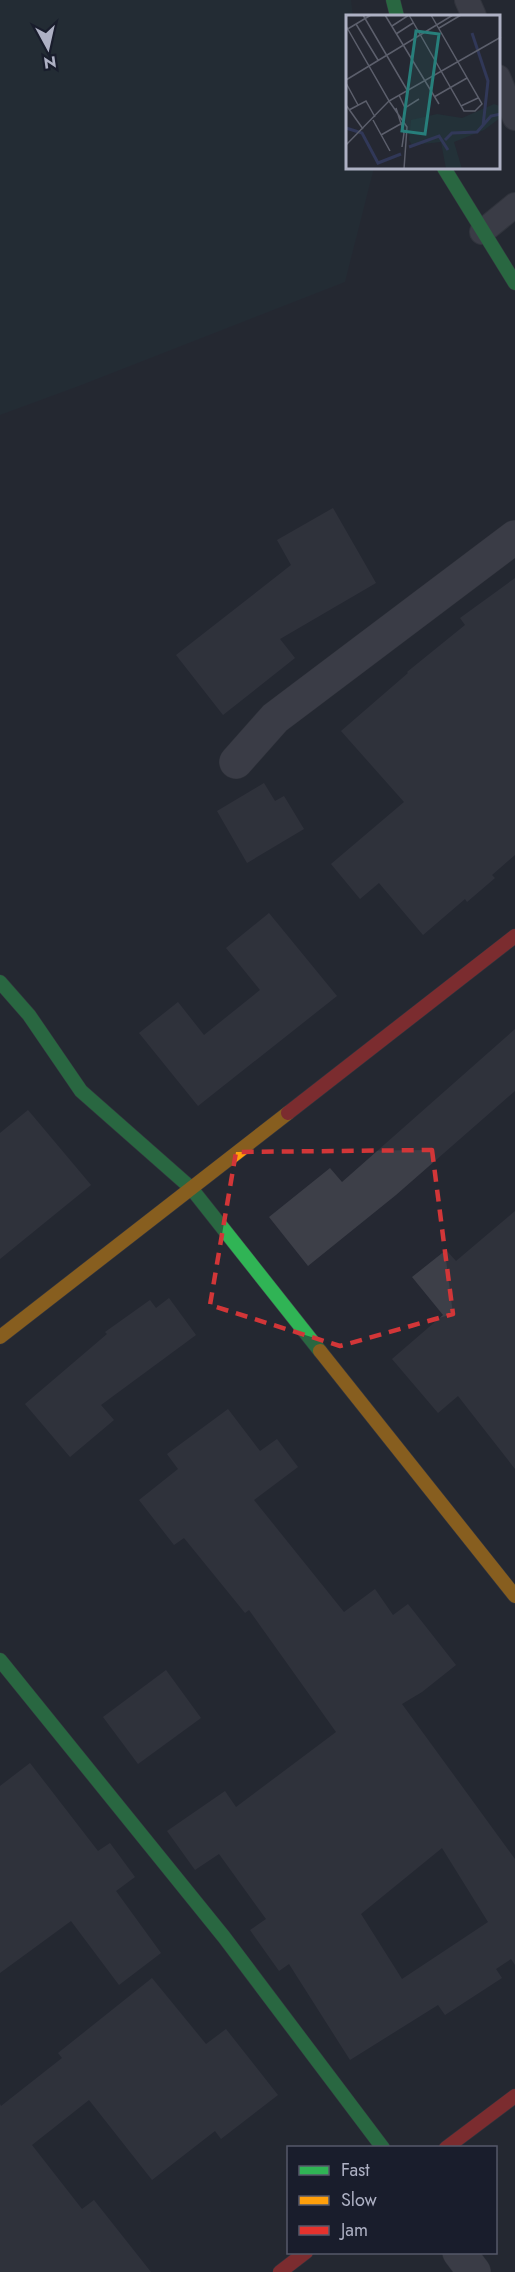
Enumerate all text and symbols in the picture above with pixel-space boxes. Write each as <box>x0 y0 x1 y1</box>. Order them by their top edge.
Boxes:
inset map <box>346 15 500 170</box>
north arrow <box>18 18 78 78</box>
text: N <box>42 50 58 75</box>
legend <box>287 2146 497 2254</box>
text: Fast <box>341 2157 370 2183</box>
text: Slow <box>341 2187 378 2213</box>
text: Jam <box>339 2217 368 2243</box>

